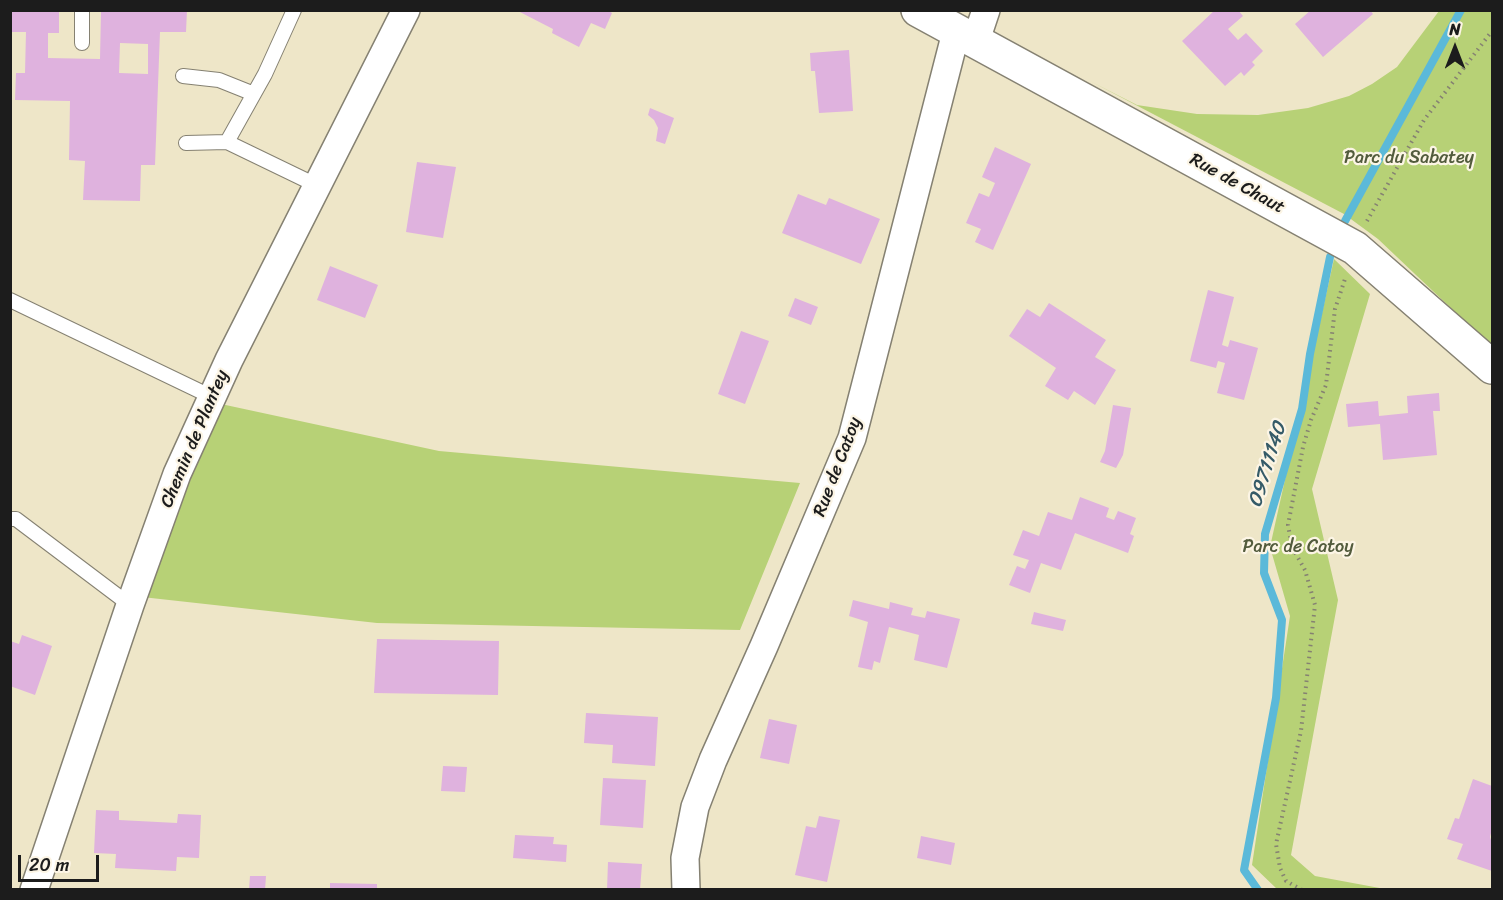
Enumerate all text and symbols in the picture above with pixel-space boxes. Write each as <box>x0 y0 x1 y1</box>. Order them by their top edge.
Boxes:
text: N <box>1449 15 1461 44</box>
north arrow <box>1425 18 1485 78</box>
park label: Parc du Sabatey <box>1344 147 1474 169</box>
street label: Rue de Chaut <box>1186 149 1288 219</box>
street label: Chemin de Plantey <box>156 367 234 511</box>
street label: Rue de Catoy <box>809 414 867 520</box>
water label: O9711140 <box>1244 420 1292 510</box>
park label: Parc de Catoy <box>1242 536 1354 558</box>
scale bar <box>21 843 102 881</box>
text: 20 m <box>29 849 69 881</box>

